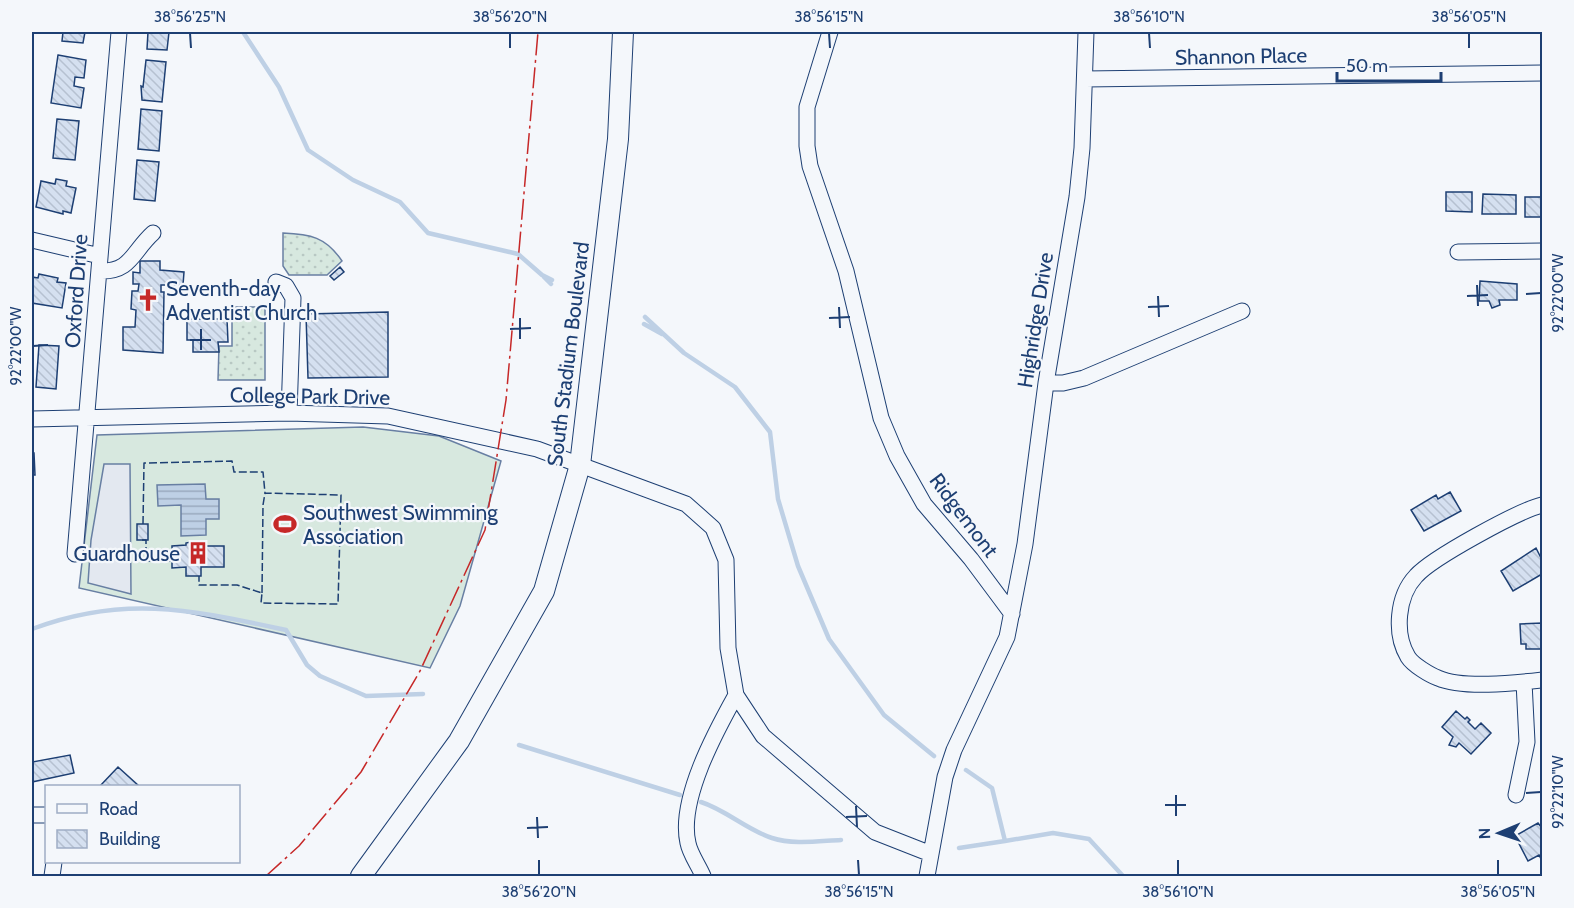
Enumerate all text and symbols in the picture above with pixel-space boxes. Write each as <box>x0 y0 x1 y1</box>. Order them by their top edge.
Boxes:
text: 38°56'25"N <box>154 8 226 26</box>
text: 38°56'20"N <box>473 8 547 26</box>
text: 38°56'15"N <box>794 8 864 26</box>
text: 38°56'10"N <box>1113 8 1185 26</box>
text: 38°56'05"N <box>1432 8 1506 26</box>
street label: Shannon Place <box>1175 42 1308 70</box>
scale bar <box>1337 45 1440 83</box>
text: 50 m <box>1346 55 1388 77</box>
street label: Oxford Drive <box>60 233 92 349</box>
street label: South Stadium Boulevard <box>542 240 594 468</box>
street label: Highridge Drive <box>1012 250 1058 389</box>
text: 92°22'00"W <box>1549 253 1567 333</box>
place label: Seventh-day Adventist Church <box>166 276 317 325</box>
church icon: Seventh-day Adventist Church <box>135 287 161 313</box>
text: 92°22'00"W <box>7 306 25 386</box>
street label: College Park Drive <box>230 382 391 410</box>
street label: Ridgemont <box>924 468 1004 562</box>
place label: Southwest Swimming Association <box>303 500 498 549</box>
sports icon: Southwest Swimming Association <box>272 511 298 537</box>
building icon: Guardhouse <box>185 540 211 566</box>
place label: Guardhouse <box>74 541 180 566</box>
text: 92°22'10"W <box>1549 754 1567 829</box>
legend <box>45 785 240 863</box>
text: Road <box>99 798 138 820</box>
north arrow <box>1469 803 1529 863</box>
text: Building <box>99 828 161 850</box>
text: N <box>1475 828 1494 839</box>
text: 38°56'20"N <box>502 883 576 901</box>
text: 38°56'15"N <box>824 883 894 901</box>
text: 38°56'10"N <box>1142 883 1214 901</box>
text: 38°56'05"N <box>1461 883 1535 901</box>

